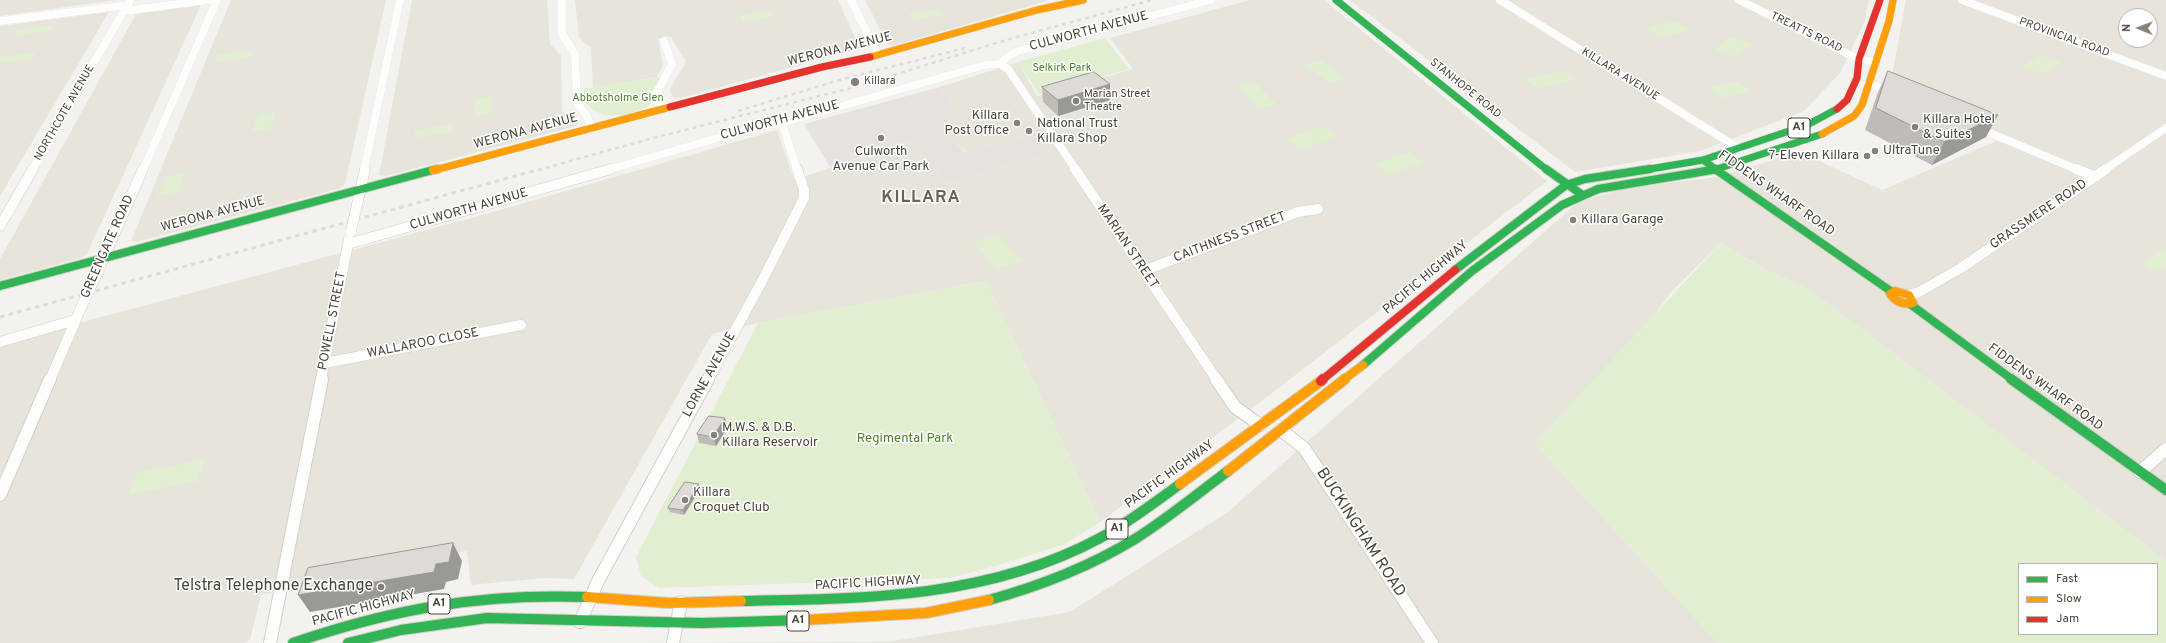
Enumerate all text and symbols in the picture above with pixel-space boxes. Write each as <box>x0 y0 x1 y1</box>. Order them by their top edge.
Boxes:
north arrow <box>2118 8 2158 48</box>
street label: CULWORTH AVENUE <box>1028 9 1150 55</box>
street label: TREATTS ROAD <box>1768 10 1844 56</box>
street label: PROVINCIAL ROAD <box>2017 16 2111 60</box>
text: N <box>2120 24 2134 32</box>
street label: WERONA AVENUE <box>786 29 894 71</box>
street label: KILLARA AVENUE <box>1579 46 1661 104</box>
street label: STANHOPE ROAD <box>1427 56 1503 122</box>
park label: Selkirk Park <box>1032 62 1092 76</box>
street label: NORTHCOTE AVENUE <box>32 63 98 163</box>
place label: Killara <box>864 75 896 89</box>
marker: Killara <box>849 76 861 88</box>
place label: Marian Street Theatre <box>1084 88 1150 114</box>
park label: Abbotsholme Glen <box>572 92 664 106</box>
marker: Marian Street Theatre <box>1071 96 1081 106</box>
street label: CULWORTH AVENUE <box>719 98 841 144</box>
place label: Killara Post Office <box>945 108 1009 139</box>
street label: WERONA AVENUE <box>472 111 580 153</box>
place label: Killara Hotel & Suites <box>1923 112 1995 143</box>
place label: National Trust Killara Shop <box>1037 116 1118 147</box>
marker: Killara Post Office <box>1012 118 1022 128</box>
road number: A1 <box>1788 118 1810 138</box>
marker: Killara Hotel & Suites <box>1910 122 1920 132</box>
marker: National Trust Killara Shop <box>1024 126 1034 136</box>
marker: Culworth Avenue Car Park <box>876 133 886 143</box>
place label: UltraTune <box>1883 143 1940 159</box>
place label: Culworth Avenue Car Park <box>833 144 929 175</box>
marker: UltraTune <box>1870 146 1880 156</box>
street label: FIDDENS WHARF ROAD <box>1715 148 1837 240</box>
place label: 7-Eleven Killara <box>1768 148 1859 164</box>
marker: 7-Eleven Killara <box>1862 151 1872 161</box>
street label: GRASSMERE ROAD <box>1987 177 2091 253</box>
street label: CULWORTH AVENUE <box>408 186 530 234</box>
district label: KILLARA <box>881 189 961 209</box>
street label: GREENGATE ROAD <box>78 193 138 301</box>
street label: WERONA AVENUE <box>159 194 267 236</box>
street label: MARIAN STREET <box>1093 202 1161 292</box>
street label: CAITHNESS STREET <box>1172 209 1288 267</box>
place label: Killara Garage <box>1581 212 1663 228</box>
marker: Killara Garage <box>1568 215 1578 225</box>
street label: PACIFIC HIGHWAY <box>1380 238 1472 318</box>
street label: POWELL STREET <box>316 270 350 372</box>
street label: WALLAROO CLOSE <box>366 326 480 362</box>
street label: LORNE AVENUE <box>680 330 740 420</box>
street label: FIDDENS WHARF ROAD <box>1984 341 2106 435</box>
place label: M.W.S. & D.B. Killara Reservoir <box>722 420 818 451</box>
marker: M.W.S. & D.B. Killara Reservoir <box>709 430 719 440</box>
park label: Regimental Park <box>857 431 953 447</box>
street label: PACIFIC HIGHWAY <box>1122 437 1218 513</box>
street label: BUCKINGHAM ROAD <box>1311 465 1409 601</box>
place label: Killara Croquet Club <box>693 485 769 516</box>
marker: Killara Croquet Club <box>680 495 690 505</box>
road number: A1 <box>1106 519 1128 539</box>
legend <box>2018 563 2158 635</box>
text: Fast <box>2056 571 2078 587</box>
street label: PACIFIC HIGHWAY <box>814 573 922 595</box>
place label: Telstra Telephone Exchange <box>173 577 373 597</box>
marker: Telstra Telephone Exchange <box>376 582 386 592</box>
street label: PACIFIC HIGHWAY <box>311 588 417 630</box>
text: Slow <box>2056 591 2082 607</box>
road number: A1 <box>428 594 450 614</box>
road number: A1 <box>787 611 809 631</box>
text: Jam <box>2056 611 2079 627</box>

